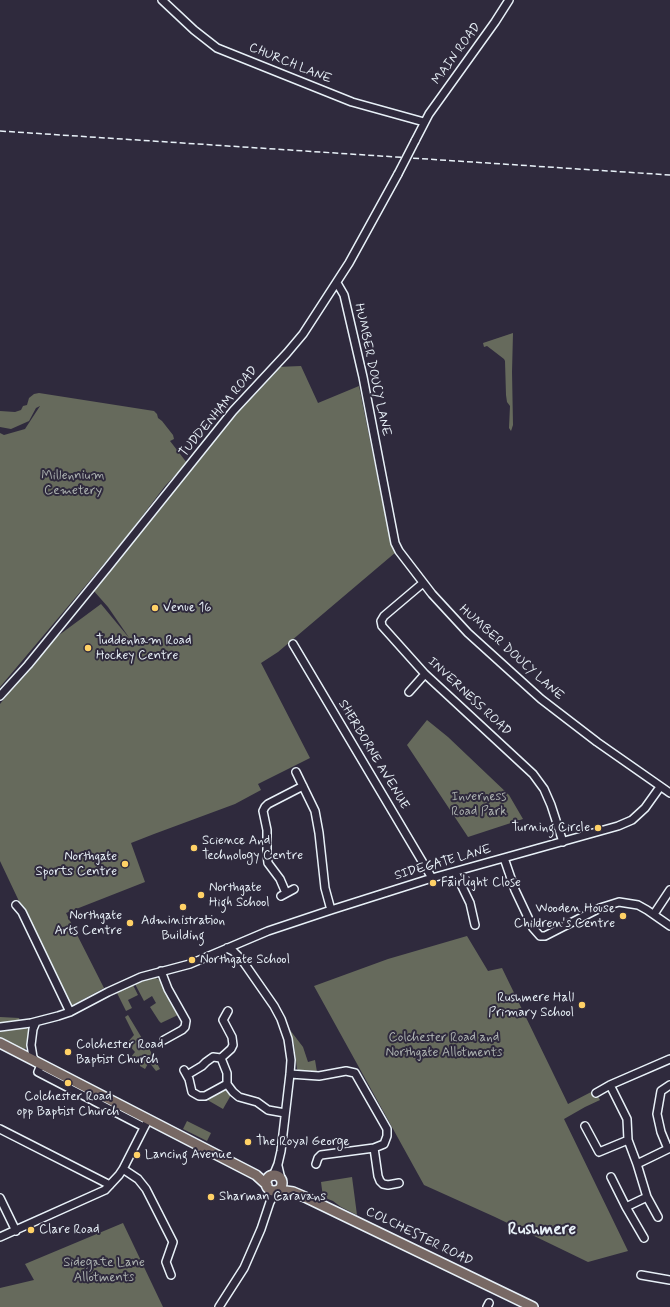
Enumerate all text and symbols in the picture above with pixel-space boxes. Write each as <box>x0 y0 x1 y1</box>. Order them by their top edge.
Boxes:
street label: MAIN ROAD <box>429 20 485 88</box>
street label: CHURCH LANE <box>246 40 334 88</box>
street label: HUMBER DOUCY LANE <box>350 302 394 438</box>
street label: TUDDENHAM ROAD <box>176 363 262 461</box>
park label: Millennium Cemetery <box>41 468 105 499</box>
place label: Venue 16 <box>163 600 212 616</box>
street label: HUMBER DOUCY LANE <box>455 602 567 704</box>
marker: Venue 16 <box>150 603 160 613</box>
place label: Tuddenham Road Hockey Centre <box>96 633 191 664</box>
marker: Tuddenham Road Hockey Centre <box>83 643 93 653</box>
street label: INVERNESS ROAD <box>424 654 514 740</box>
street label: SHERBORNE AVENUE <box>334 697 412 813</box>
park label: Inverness Road Park <box>451 789 507 820</box>
place label: Turning Circle <box>512 820 590 836</box>
marker: Turning Circle <box>593 823 603 833</box>
place label: Science And Technology Centre <box>202 833 303 864</box>
street label: SIDEGATE LANE <box>393 842 493 884</box>
marker: Science And Technology Centre <box>189 843 199 853</box>
place label: Northgate Sports Centre <box>36 849 117 880</box>
marker: Northgate Sports Centre <box>120 859 130 869</box>
place label: Fairlight Close <box>441 875 521 891</box>
marker: Fairlight Close <box>428 878 438 888</box>
place label: Northgate High School <box>209 880 270 911</box>
marker: Northgate High School <box>196 890 206 900</box>
place label: Wooden House Children's Centre <box>514 901 615 932</box>
marker: Administration Building <box>178 902 188 912</box>
place label: Northgate Arts Centre <box>55 908 122 939</box>
marker: Wooden House Children's Centre <box>618 911 628 921</box>
place label: Administration Building <box>141 913 225 944</box>
marker: Northgate Arts Centre <box>125 918 135 928</box>
place label: Northgate School <box>200 952 290 968</box>
marker: Northgate School <box>187 955 197 965</box>
place label: Rushmere Hall Primary School <box>488 990 574 1021</box>
marker: Rushmere Hall Primary School <box>577 1000 587 1010</box>
park label: Colchester Road and Northgate Allotments <box>386 1030 502 1061</box>
place label: Colchester Road Baptist Church <box>76 1037 163 1068</box>
marker: Colchester Road Baptist Church <box>63 1047 73 1057</box>
marker: Colchester Road opp Baptist Church <box>63 1078 73 1088</box>
place label: Colchester Road opp Baptist Church <box>17 1089 119 1120</box>
place label: The Royal George <box>256 1134 350 1150</box>
marker: The Royal George <box>243 1137 253 1147</box>
place label: Lancing Avenue <box>145 1147 232 1163</box>
marker: Lancing Avenue <box>132 1150 142 1160</box>
place label: Sharman Caravans <box>219 1189 326 1205</box>
marker: Sharman Caravans <box>206 1192 216 1202</box>
street label: COLCHESTER ROAD <box>363 1204 475 1270</box>
district label: Rushmere <box>508 1220 576 1240</box>
place label: Clare Road <box>39 1222 100 1238</box>
marker: Clare Road <box>26 1225 36 1235</box>
park label: Sidegate Lane Allotments <box>63 1255 145 1286</box>

